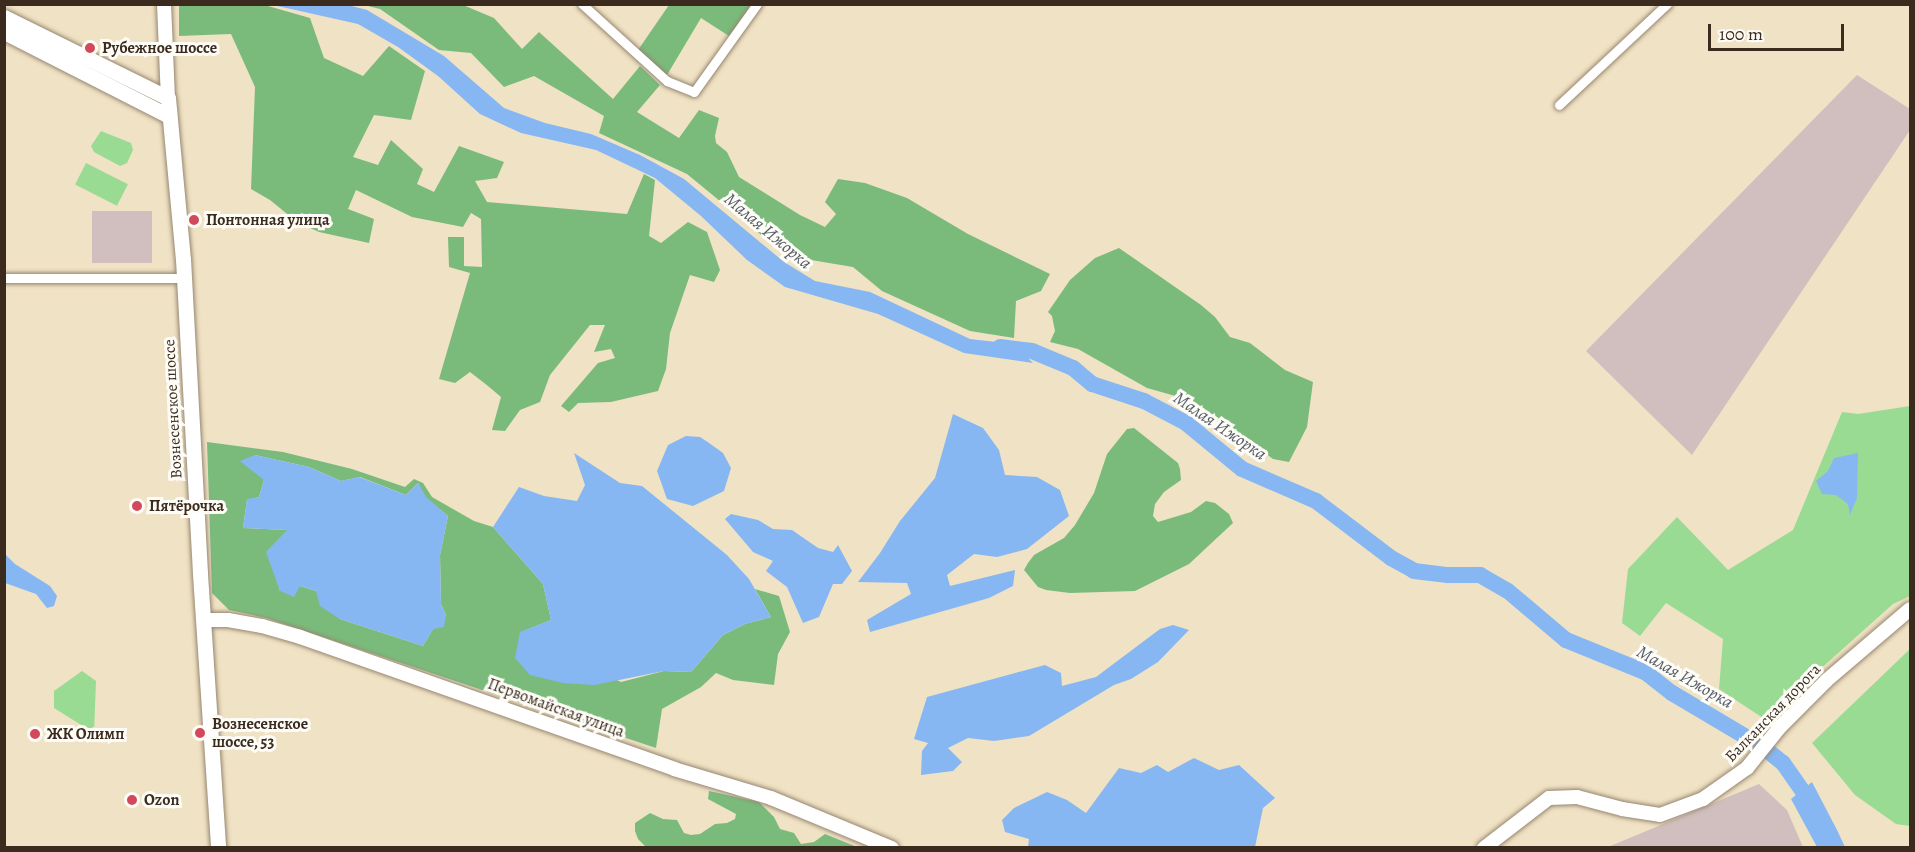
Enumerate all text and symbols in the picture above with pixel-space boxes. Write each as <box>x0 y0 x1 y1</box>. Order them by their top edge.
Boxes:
scale bar <box>1711 12 1848 50</box>
text: 100 m <box>1719 22 1763 46</box>
place label: Рубежное шоссе <box>102 38 217 58</box>
marker: Рубежное шоссе <box>83 41 97 55</box>
water label: Малая Ижорка <box>720 188 816 274</box>
place label: Понтонная улица <box>206 210 330 230</box>
marker: Понтонная улица <box>187 213 201 227</box>
street label: Вознесенское шоссе <box>160 339 186 479</box>
water label: Малая Ижорка <box>1169 387 1271 465</box>
place label: Пятёрочка <box>149 496 224 516</box>
marker: Пятёрочка <box>130 499 144 513</box>
water label: Малая Ижорка <box>1633 641 1737 713</box>
street label: Балканская дорога <box>1721 660 1825 766</box>
street label: Первомайская улица <box>485 674 627 742</box>
place label: Вознесенское шоссе, 53 <box>212 714 308 752</box>
place label: ЖК Олимп <box>47 724 124 744</box>
marker: Вознесенское шоссе, 53 <box>193 726 207 740</box>
marker: ЖК Олимп <box>28 727 42 741</box>
place label: Ozon <box>144 790 179 810</box>
marker: Ozon <box>125 793 139 807</box>

